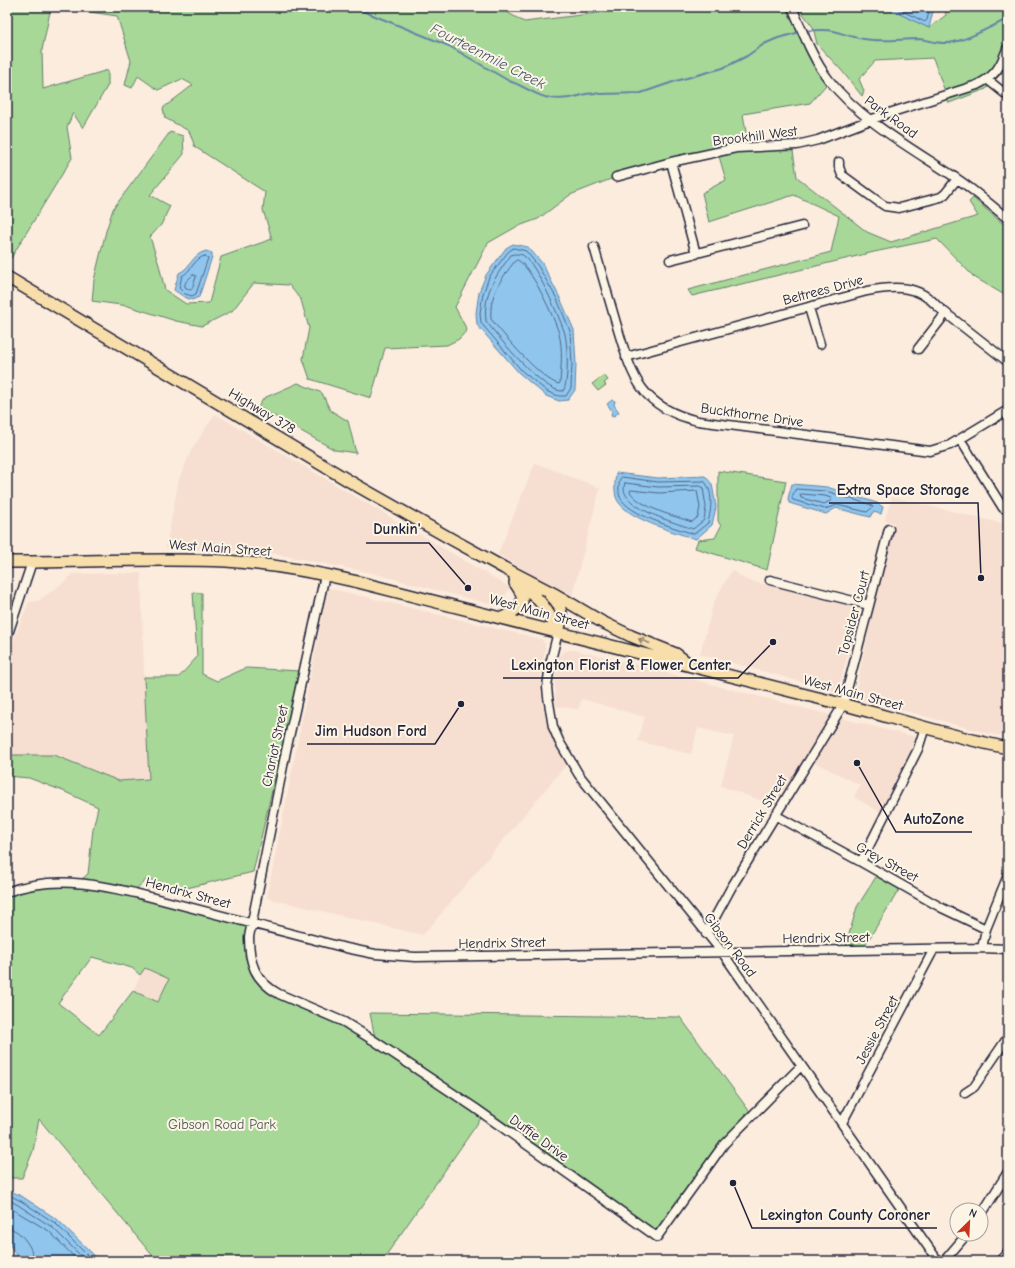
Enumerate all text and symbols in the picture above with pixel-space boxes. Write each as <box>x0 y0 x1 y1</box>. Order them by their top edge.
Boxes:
water label: Fourteenmile Creek <box>427 19 549 93</box>
street label: Park Road <box>861 92 921 142</box>
street label: Brookhill West <box>712 122 799 150</box>
street label: Beltrees Drive <box>781 271 865 309</box>
street label: Highway 378 <box>225 384 299 438</box>
street label: Buckthorne Drive <box>700 399 804 431</box>
callout: Extra Space Storage <box>829 476 978 503</box>
text: Extra Space Storage <box>837 481 969 499</box>
callout: Dunkin' <box>366 516 429 543</box>
text: Dunkin' <box>373 520 421 538</box>
street label: West Main Street <box>168 536 273 560</box>
street label: Topsider Court <box>835 568 874 657</box>
street label: West Main Street <box>487 591 592 634</box>
one-way arrow <box>639 637 651 645</box>
callout: Lexington Florist & Flower Center <box>503 651 738 678</box>
text: Lexington Florist & Flower Center <box>511 656 731 674</box>
street label: West Main Street <box>801 672 906 715</box>
street label: Chariot Street <box>258 703 292 788</box>
callout: Jim Hudson Ford <box>307 717 435 744</box>
text: Jim Hudson Ford <box>315 722 427 740</box>
street label: Derrick Street <box>733 771 791 852</box>
callout: AutoZone <box>896 805 972 832</box>
text: AutoZone <box>904 810 964 828</box>
street label: Grey Street <box>853 838 922 886</box>
street label: Hendrix Street <box>144 873 233 913</box>
street label: Gibson Road <box>700 909 760 981</box>
street label: Hendrix Street <box>782 929 871 947</box>
street label: Hendrix Street <box>458 934 547 952</box>
street label: Jessie Street <box>852 992 903 1067</box>
street label: Duffie Drive <box>506 1111 572 1165</box>
park label: Gibson Road Park <box>168 1116 276 1133</box>
callout: Lexington County Coroner <box>752 1201 937 1228</box>
north arrow <box>949 1202 989 1242</box>
text: Lexington County Coroner <box>760 1206 930 1224</box>
text: N <box>967 1206 979 1221</box>

